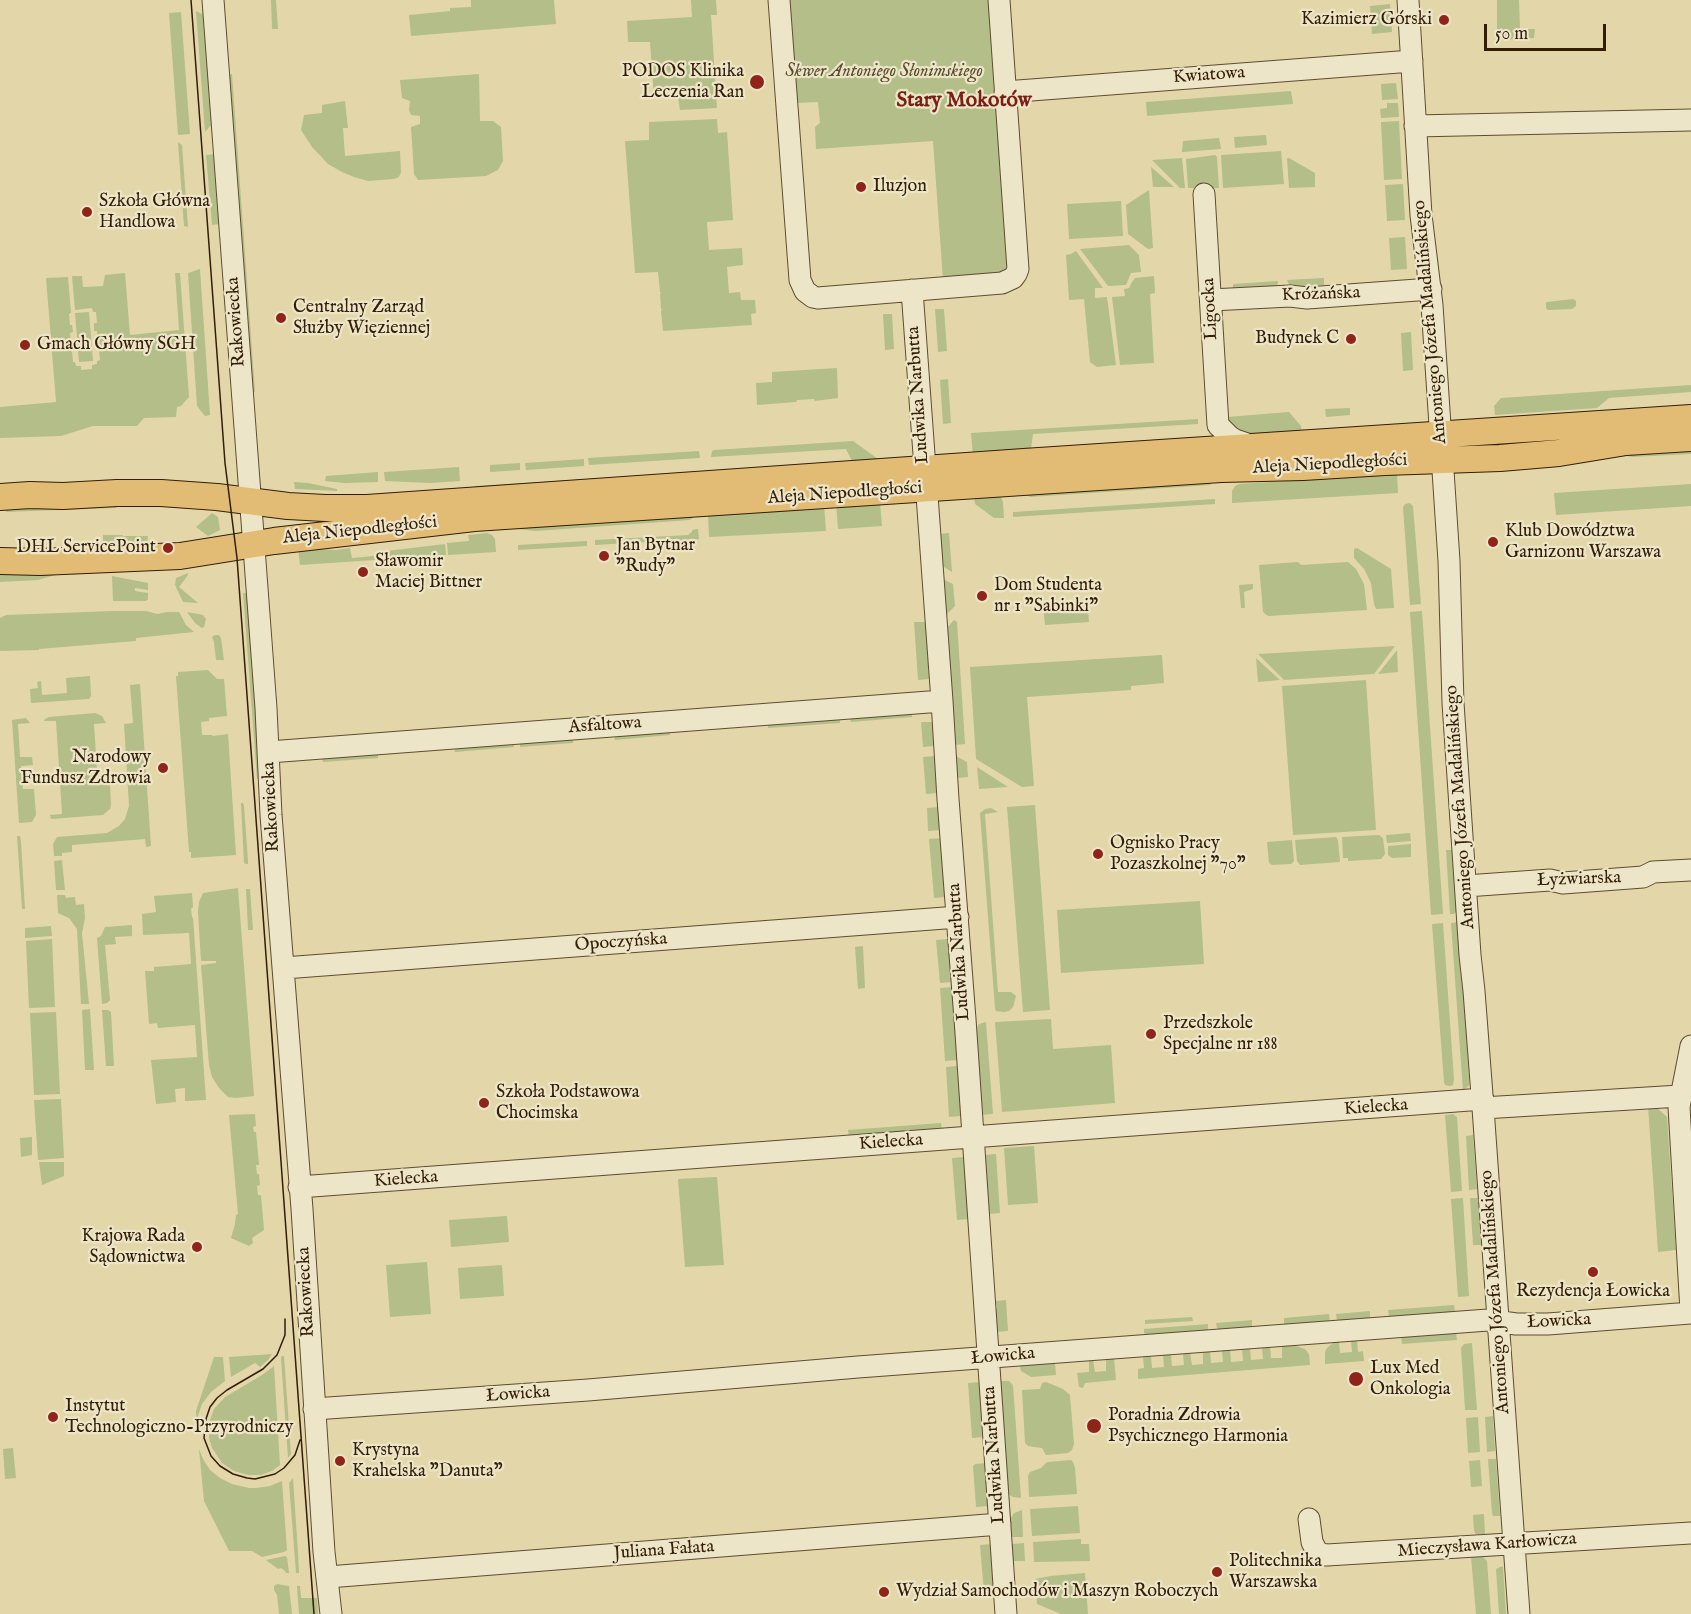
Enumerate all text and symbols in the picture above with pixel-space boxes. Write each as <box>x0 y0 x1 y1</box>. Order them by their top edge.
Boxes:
place label: Kazimierz Górski <box>1301 9 1432 31</box>
scale bar <box>1487 12 1608 50</box>
marker: Kazimierz Górski <box>1437 13 1451 27</box>
text: 50 m <box>1495 23 1528 46</box>
place label: PODOS Klinika Leczenia Ran <box>622 61 744 104</box>
park label: Skwer Antoniego Słonimskiego <box>785 61 983 83</box>
street label: Kwiatowa <box>1172 63 1246 89</box>
marker: PODOS Klinika Leczenia Ran <box>748 73 766 91</box>
district label: Stary Mokotów <box>897 89 1031 115</box>
place label: Iluzjon <box>873 176 927 198</box>
marker: Iluzjon <box>854 180 868 194</box>
place label: Szkoła Główna Handlowa <box>99 191 210 234</box>
street label: Antoniego Józefa Madalińskiego <box>1410 199 1452 445</box>
marker: Szkoła Główna Handlowa <box>80 205 94 219</box>
street label: Rakowiecka <box>223 276 251 368</box>
street label: Ligocka <box>1199 277 1223 341</box>
street label: Króżańska <box>1281 283 1361 307</box>
place label: Centralny Zarząd Służby Więziennej <box>293 297 430 340</box>
marker: Centralny Zarząd Służby Więziennej <box>274 311 288 325</box>
street label: Ludwika Narbutta <box>903 325 935 465</box>
place label: Budynek C <box>1255 328 1339 350</box>
marker: Budynek C <box>1344 332 1358 346</box>
place label: Gmach Główny SGH <box>37 334 196 356</box>
marker: Gmach Główny SGH <box>18 338 32 352</box>
street label: Aleja Niepodległości <box>1252 450 1408 480</box>
street label: Aleja Niepodległości <box>767 478 923 510</box>
street label: Aleja Niepodległości <box>282 512 438 550</box>
place label: Klub Dowództwa Garnizonu Warszawa <box>1505 521 1661 564</box>
place label: Jan Bytnar "Rudy" <box>616 535 695 578</box>
marker: Klub Dowództwa Garnizonu Warszawa <box>1486 535 1500 549</box>
place label: DHL ServicePoint <box>17 537 156 559</box>
marker: DHL ServicePoint <box>161 541 175 555</box>
marker: Jan Bytnar "Rudy" <box>597 549 611 563</box>
place label: Sławomir Maciej Bittner <box>375 551 482 594</box>
marker: Sławomir Maciej Bittner <box>356 565 370 579</box>
place label: Dom Studenta nr 1 "Sabinki" <box>994 575 1102 618</box>
marker: Dom Studenta nr 1 "Sabinki" <box>975 589 989 603</box>
street label: Antoniego Józefa Madalińskiego <box>1442 684 1480 930</box>
street label: Asfaltowa <box>568 713 642 739</box>
place label: Narodowy Fundusz Zdrowia <box>20 747 151 789</box>
marker: Narodowy Fundusz Zdrowia <box>156 761 170 775</box>
street label: Rakowiecka <box>259 761 285 853</box>
place label: Ognisko Pracy Pozaszkolnej "70" <box>1110 833 1246 876</box>
marker: Ognisko Pracy Pozaszkolnej "70" <box>1091 847 1105 861</box>
street label: Łyżwiarska <box>1536 868 1622 892</box>
street label: Ludwika Narbutta <box>944 882 976 1022</box>
street label: Opoczyńska <box>574 929 668 957</box>
place label: Przedszkole Specjalne nr 188 <box>1163 1013 1278 1056</box>
marker: Przedszkole Specjalne nr 188 <box>1144 1027 1158 1041</box>
place label: Szkoła Podstawowa Chocimska <box>496 1082 640 1124</box>
street label: Kielecka <box>1343 1095 1409 1121</box>
marker: Szkoła Podstawowa Chocimska <box>477 1096 491 1110</box>
street label: Kielecka <box>858 1130 924 1156</box>
street label: Kielecka <box>373 1167 439 1193</box>
street label: Antoniego Józefa Madalińskiego <box>1477 1169 1515 1415</box>
place label: Krajowa Rada Sądownictwa <box>82 1226 185 1268</box>
marker: Krajowa Rada Sądownictwa <box>190 1240 204 1254</box>
street label: Rakowiecka <box>294 1246 320 1338</box>
marker: Rezydencja Łowicka <box>1586 1265 1600 1279</box>
place label: Rezydencja Łowicka <box>1516 1281 1670 1303</box>
street label: Łowicka <box>1526 1310 1592 1334</box>
street label: Łowicka <box>970 1343 1036 1371</box>
place label: Lux Med Onkologia <box>1370 1358 1450 1400</box>
marker: Lux Med Onkologia <box>1347 1370 1365 1388</box>
street label: Łowicka <box>485 1382 551 1408</box>
street label: Ludwika Narbutta <box>979 1385 1011 1525</box>
place label: Instytut Technologiczno-Przyrodniczy <box>65 1396 293 1438</box>
place label: Poradnia Zdrowia Psychicznego Harmonia <box>1108 1405 1288 1448</box>
marker: Instytut Technologiczno-Przyrodniczy <box>46 1410 60 1424</box>
marker: Poradnia Zdrowia Psychicznego Harmonia <box>1085 1417 1103 1435</box>
place label: Krystyna Krahelska "Danuta" <box>352 1440 503 1482</box>
marker: Krystyna Krahelska "Danuta" <box>333 1454 347 1468</box>
street label: Mieczysława Karłowicza <box>1397 1529 1577 1563</box>
street label: Juliana Fałata <box>613 1537 715 1565</box>
place label: Politechnika Warszawska <box>1229 1551 1322 1594</box>
marker: Politechnika Warszawska <box>1210 1565 1224 1579</box>
place label: Wydział Samochodów i Maszyn Roboczych <box>896 1581 1218 1603</box>
marker: Wydział Samochodów i Maszyn Roboczych <box>877 1585 891 1599</box>

